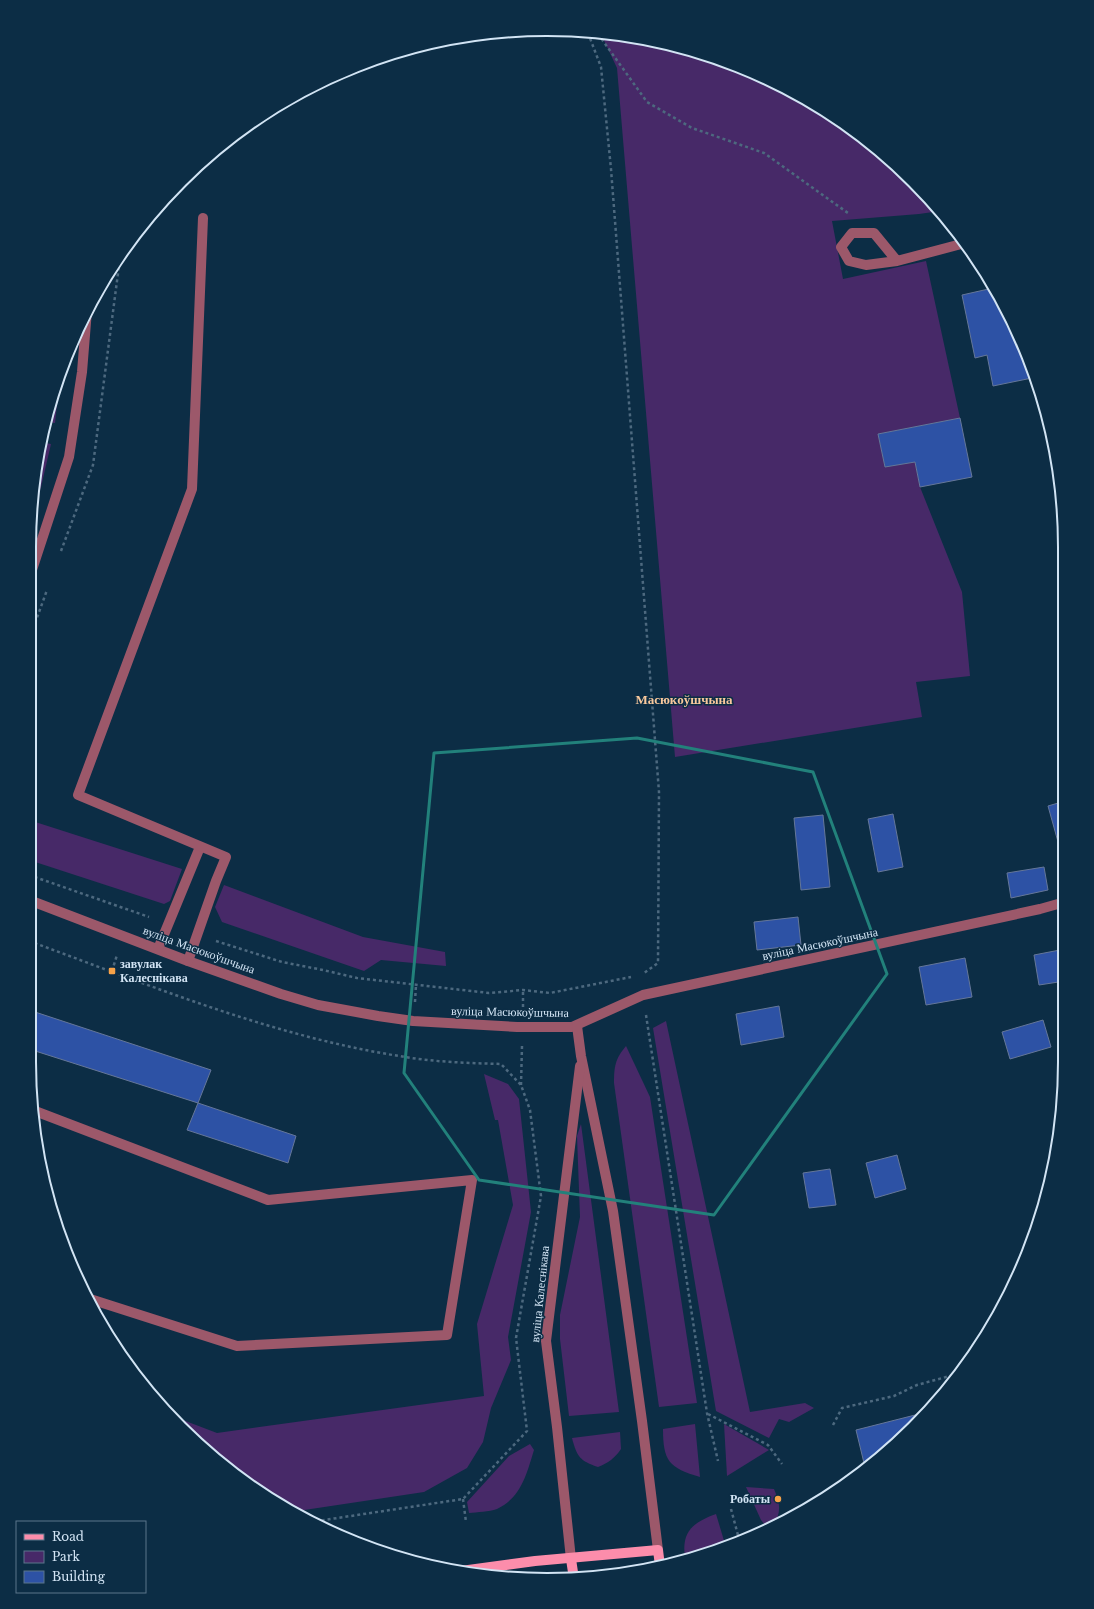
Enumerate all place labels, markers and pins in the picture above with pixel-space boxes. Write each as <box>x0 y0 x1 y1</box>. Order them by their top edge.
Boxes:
place label: завулак Калеснікава <box>120 956 188 985</box>
marker: завулак Калеснікава <box>107 966 117 976</box>
place label: Робаты <box>730 1491 771 1506</box>
marker: Робаты <box>773 1494 783 1504</box>

